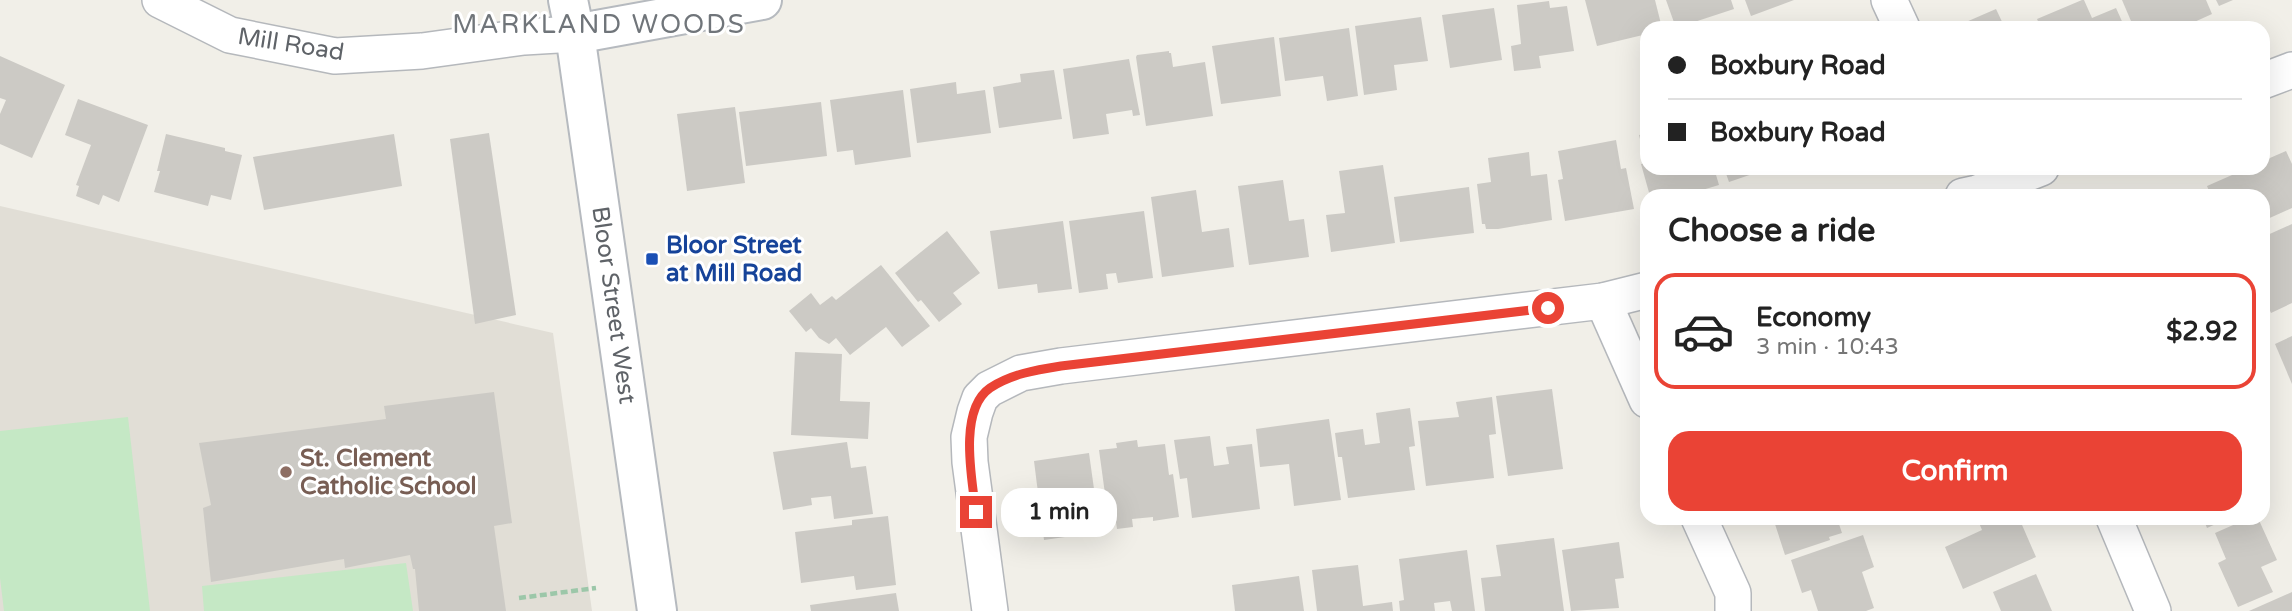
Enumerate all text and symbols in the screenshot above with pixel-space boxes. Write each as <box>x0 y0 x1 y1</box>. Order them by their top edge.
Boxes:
district label: MARKLAND WOODS <box>452 9 746 40</box>
street label: Mill Road <box>236 22 346 67</box>
text: Boxbury Road <box>1710 50 1886 81</box>
text: Boxbury Road <box>1710 117 1886 148</box>
street label: Bloor Street West <box>585 204 642 406</box>
text: Choose a ride <box>1668 212 1875 250</box>
place label: Bloor Street at Mill Road <box>666 231 802 288</box>
marker: Bloor Street at Mill Road <box>644 251 660 267</box>
route start <box>1532 292 1564 324</box>
icon: car <box>1672 300 1735 363</box>
text: Economy <box>1756 302 1871 333</box>
text: $2.92 <box>2166 316 2238 347</box>
text: 3 min · 10:43 <box>1756 333 1899 361</box>
button: Confirm <box>1668 431 2242 511</box>
place label: St. Clement Catholic School <box>300 444 477 501</box>
marker: St. Clement Catholic School <box>278 464 294 480</box>
callout: 1 min <box>1000 488 1116 536</box>
route end <box>960 496 992 528</box>
text: 1 min <box>1028 498 1090 526</box>

